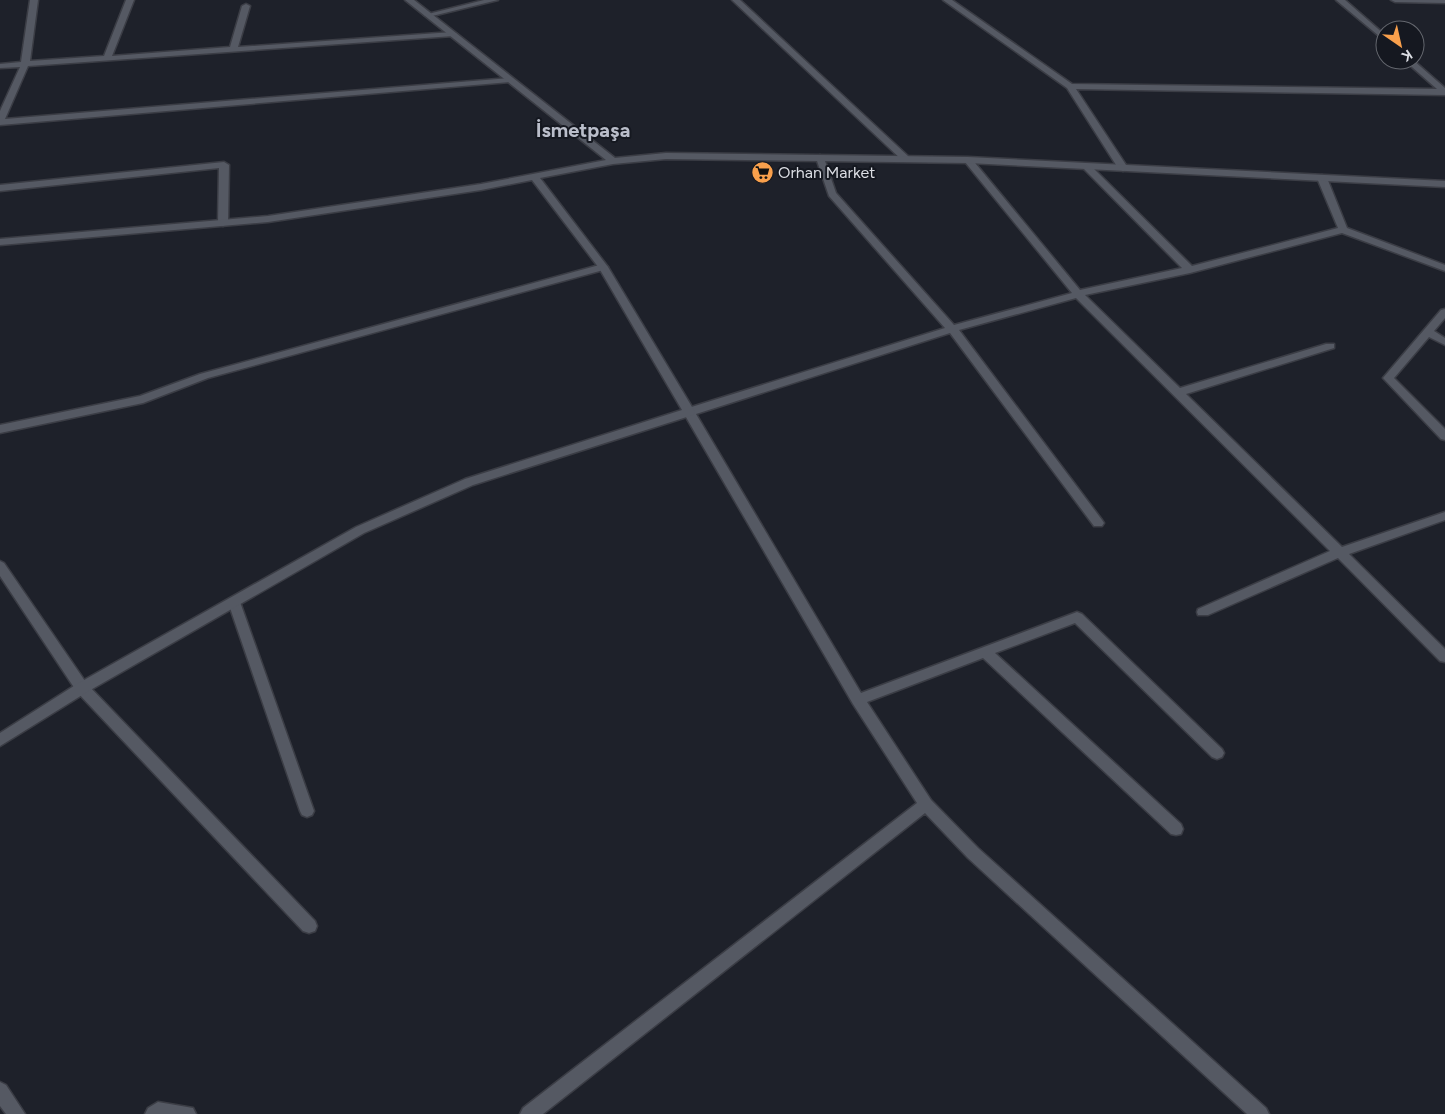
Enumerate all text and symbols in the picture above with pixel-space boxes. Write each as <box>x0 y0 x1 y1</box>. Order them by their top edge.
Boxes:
north arrow <box>1375 20 1425 70</box>
text: K <box>1398 46 1416 65</box>
district label: İsmetpaşa <box>536 118 630 142</box>
supermarket icon: Orhan Market <box>750 160 774 184</box>
place label: Orhan Market <box>778 163 875 182</box>

